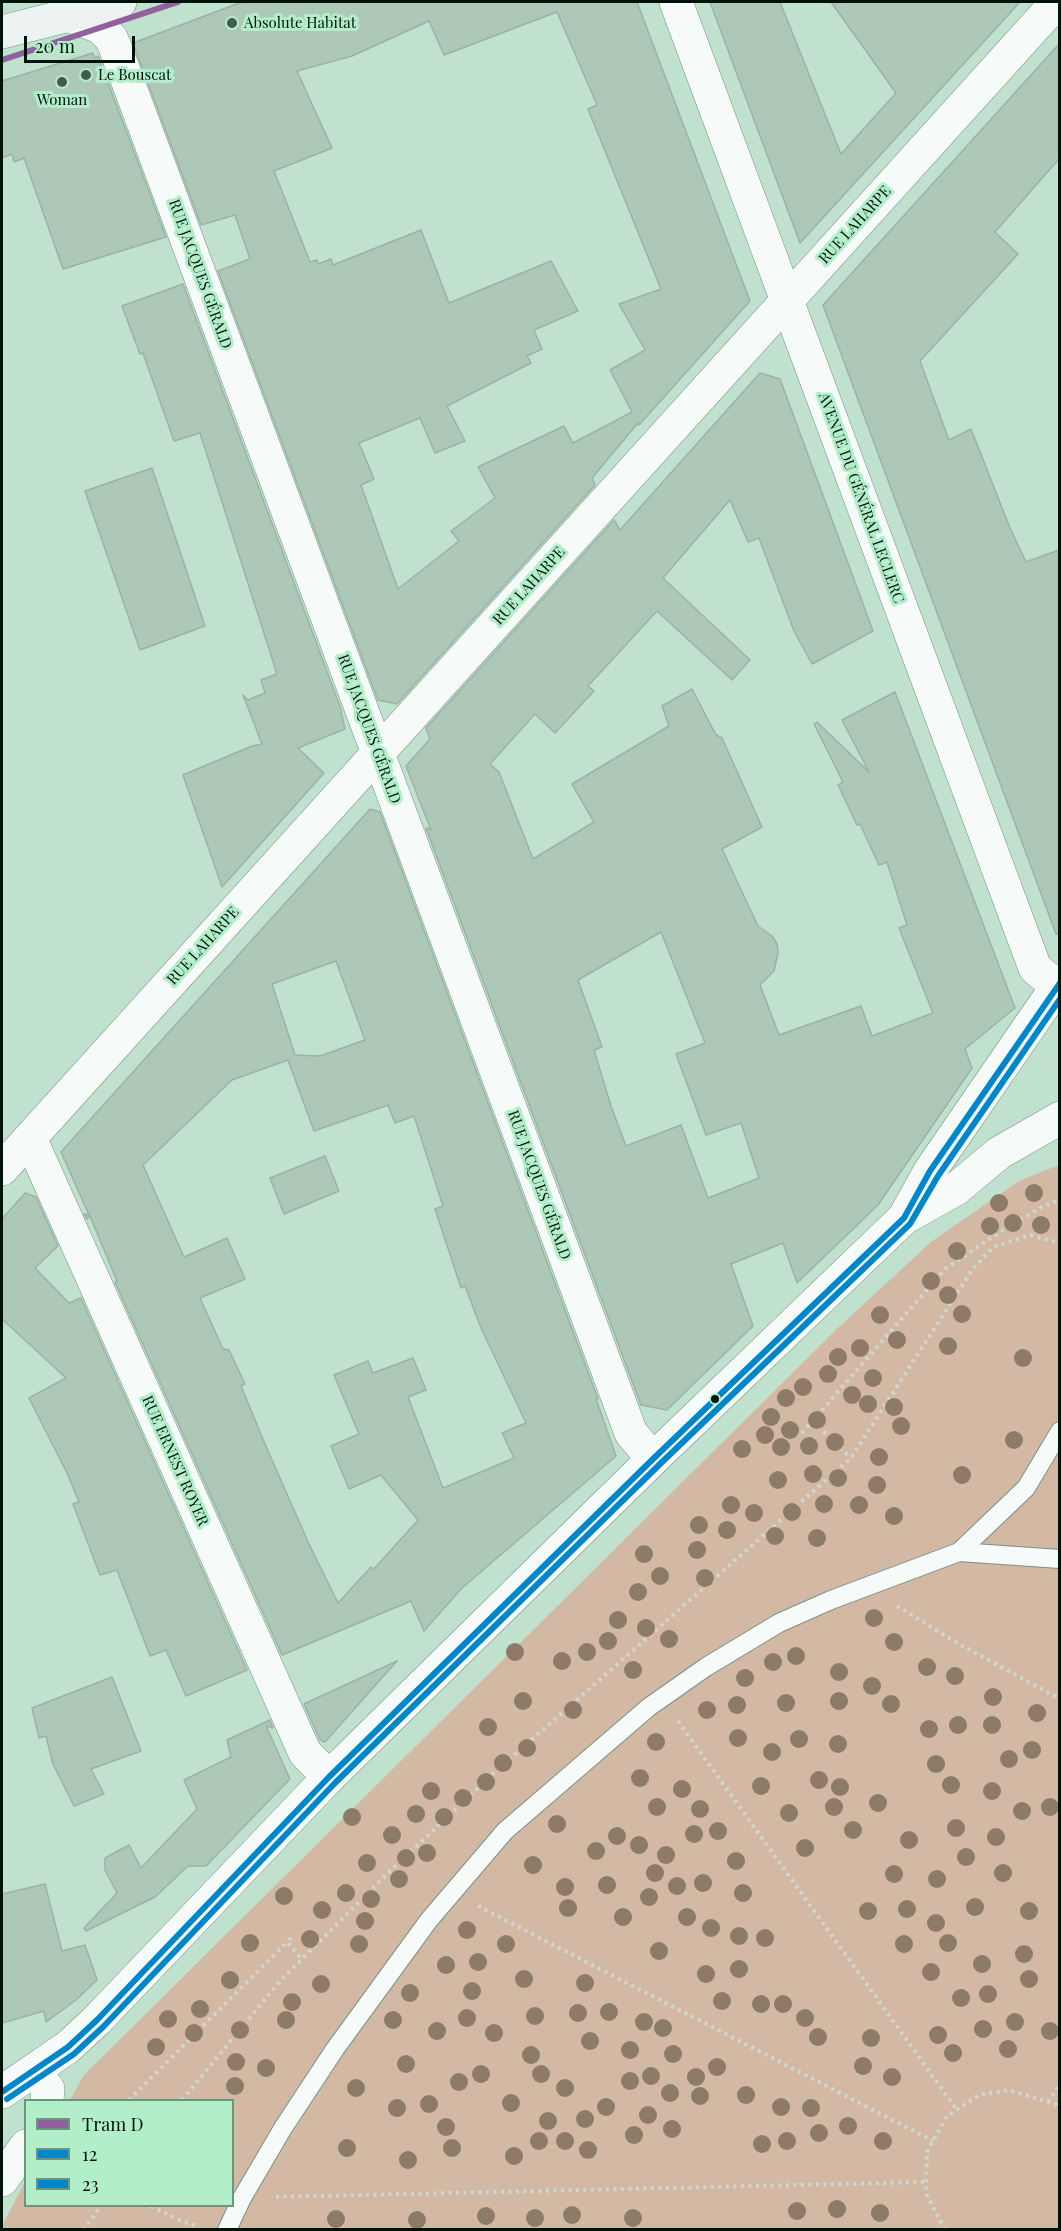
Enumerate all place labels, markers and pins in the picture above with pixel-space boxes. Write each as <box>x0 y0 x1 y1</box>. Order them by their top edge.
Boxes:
place label: Absolute Habitat <box>244 14 356 32</box>
marker: Absolute Habitat <box>225 16 239 30</box>
place label: Le Bouscat <box>98 66 171 84</box>
marker: Le Bouscat <box>79 68 93 82</box>
marker: Woman <box>55 75 69 89</box>
place label: Woman <box>37 91 87 109</box>
unlabelled marker <box>709 1393 721 1405</box>

